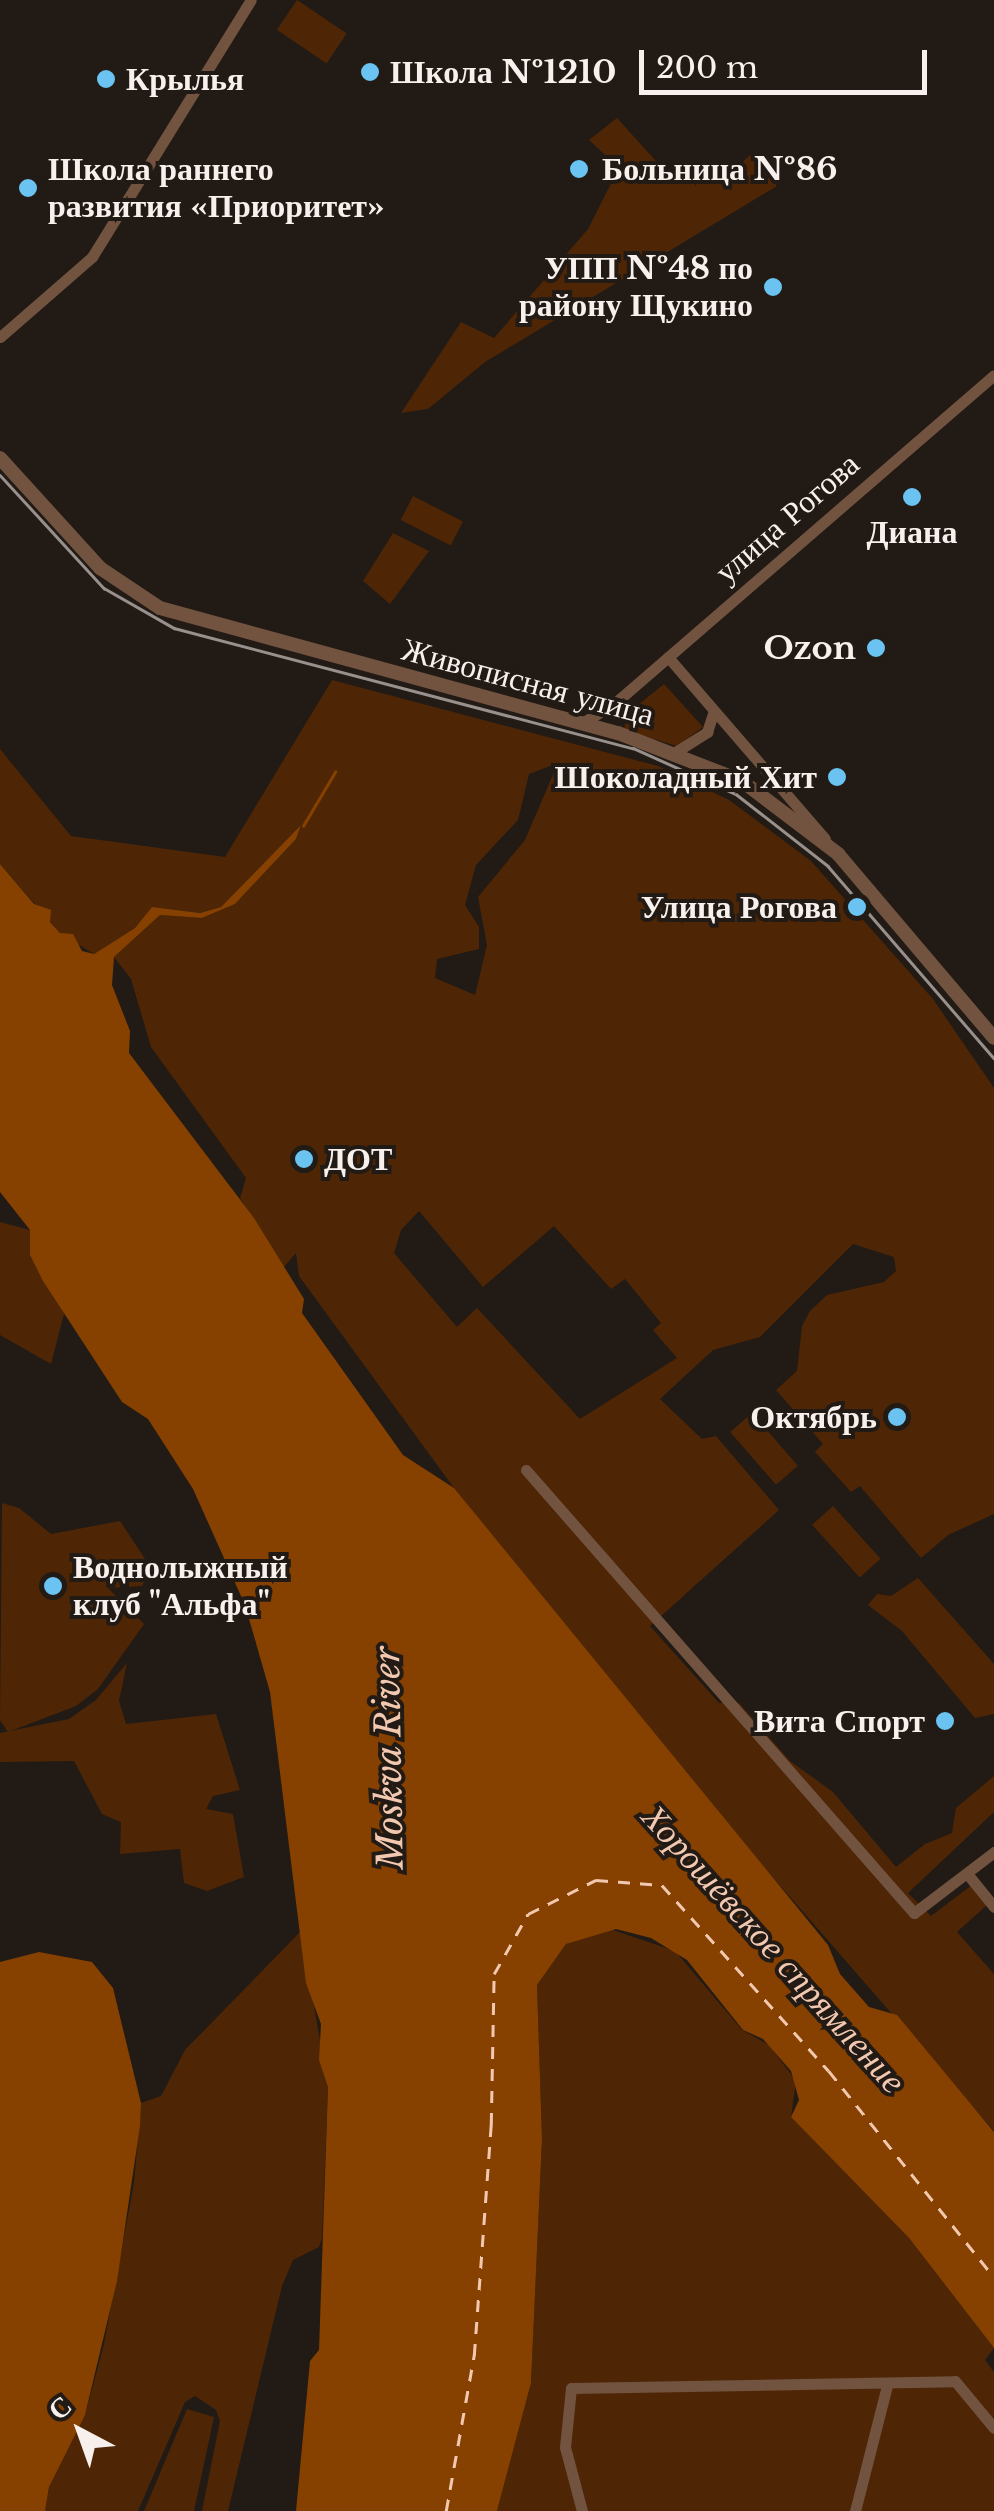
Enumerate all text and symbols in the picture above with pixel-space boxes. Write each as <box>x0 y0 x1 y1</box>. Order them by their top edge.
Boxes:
scale bar <box>644 30 932 92</box>
text: 200 m <box>656 49 758 86</box>
place label: Школа №1210 <box>390 53 616 91</box>
place label: Крылья <box>126 60 244 98</box>
marker: Школа №1210 <box>359 61 381 83</box>
marker: Крылья <box>95 68 117 90</box>
place label: Больница №86 <box>602 150 838 188</box>
place label: Школа раннего развития «Приоритет» <box>48 151 385 226</box>
marker: Больница №86 <box>566 156 592 182</box>
marker: Школа раннего развития «Приоритет» <box>17 177 39 199</box>
place label: УПП №48 по району Щукино <box>519 250 753 325</box>
marker: УПП №48 по району Щукино <box>762 276 784 298</box>
street label: улица Рогова <box>707 445 867 591</box>
marker: Диана <box>901 486 923 508</box>
place label: Диана <box>867 513 957 551</box>
place label: Ozon <box>763 629 856 667</box>
street label: Живописная улица <box>398 630 658 734</box>
marker: Ozon <box>865 637 887 659</box>
place label: Шоколадный Хит <box>554 758 817 796</box>
marker: Шоколадный Хит <box>826 766 848 788</box>
place label: Улица Рогова <box>641 888 837 926</box>
marker: Улица Рогова <box>846 896 868 918</box>
place label: ДОТ <box>324 1140 392 1178</box>
marker: ДОТ <box>293 1148 315 1170</box>
place label: Октябрь <box>750 1398 877 1436</box>
marker: Октябрь <box>886 1406 908 1428</box>
place label: Воднолыжный клуб "Альфа" <box>73 1549 288 1624</box>
marker: Воднолыжный клуб "Альфа" <box>42 1575 64 1597</box>
water label: Moskva River <box>366 1646 412 1870</box>
place label: Вита Спорт <box>754 1702 925 1740</box>
marker: Вита Спорт <box>934 1710 956 1732</box>
water label: Хорошёвское спрямление <box>633 1796 915 2102</box>
north arrow <box>30 2381 130 2481</box>
text: С <box>41 2388 79 2428</box>

